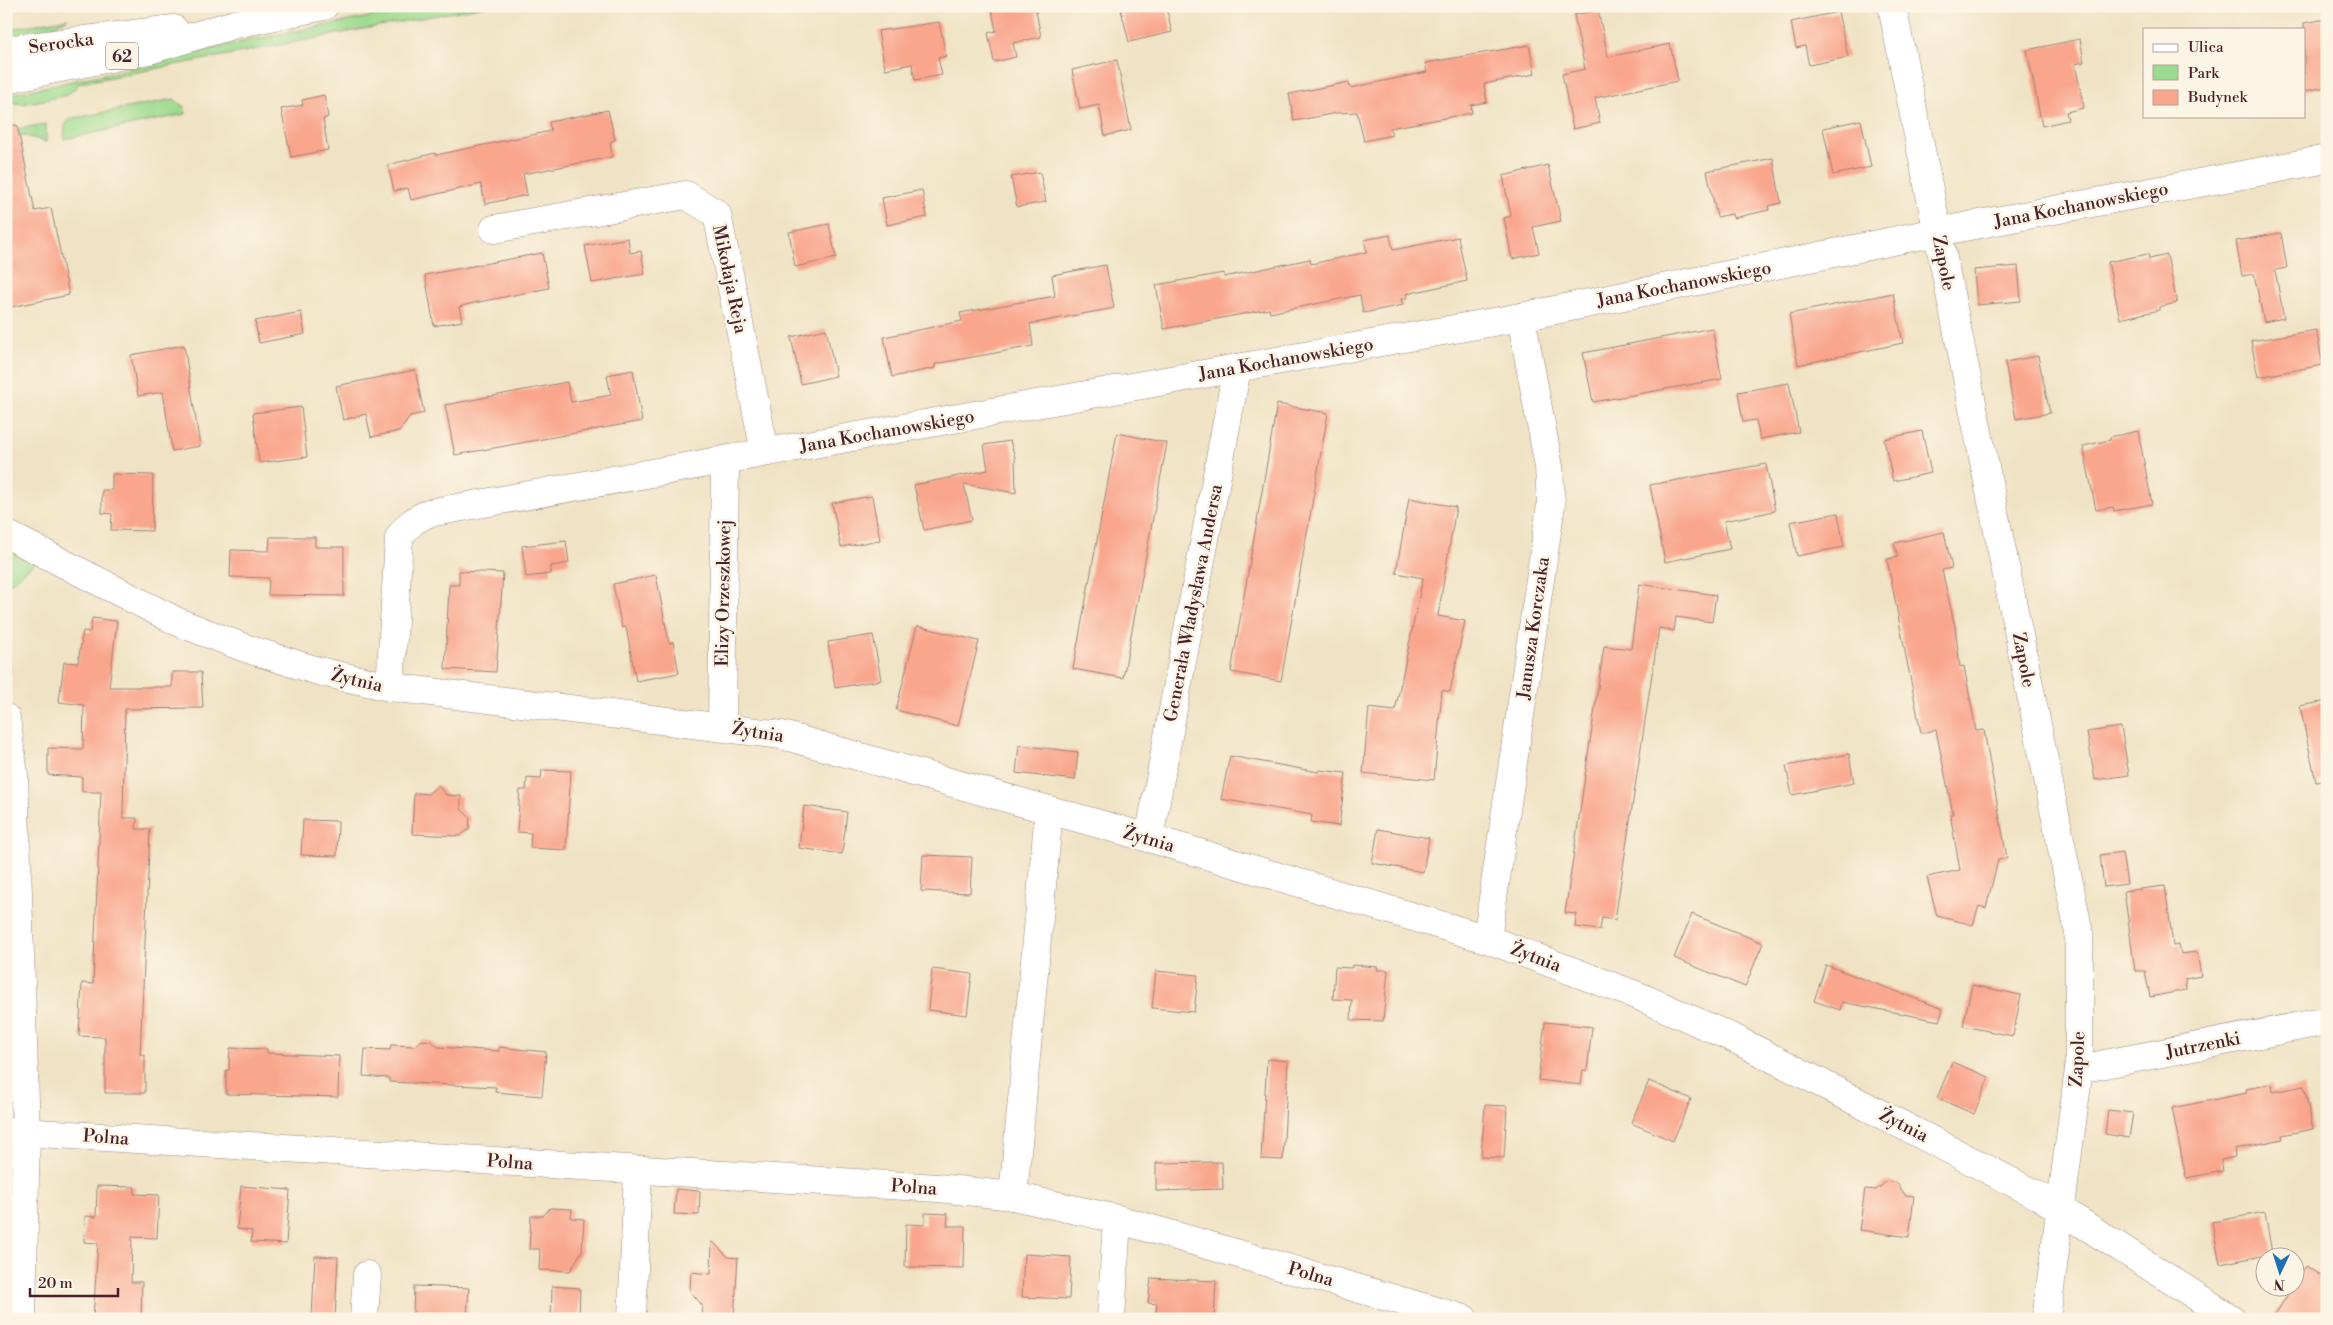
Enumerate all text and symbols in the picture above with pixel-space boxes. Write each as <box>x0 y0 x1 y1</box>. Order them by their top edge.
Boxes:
street label: Serocka <box>27 27 96 59</box>
legend <box>2143 28 2306 118</box>
text: Ulica <box>2188 38 2224 57</box>
road number: 62 <box>106 42 138 70</box>
text: Park <box>2188 64 2220 83</box>
text: Budynek <box>2187 88 2249 107</box>
street label: Jana Kochanowskiego <box>1991 177 2170 234</box>
street label: Mikołaja Reja <box>707 223 752 336</box>
street label: Zapole <box>1927 234 1960 293</box>
street label: Jana Kochanowskiego <box>1594 256 1773 313</box>
street label: Jana Kochanowskiego <box>1196 333 1375 386</box>
street label: Jana Kochanowskiego <box>797 405 976 458</box>
street label: Generała Władysława Andersa <box>1159 481 1228 724</box>
street label: Elizy Orzeszkowej <box>711 519 736 667</box>
street label: Janusza Korczaka <box>1512 554 1555 702</box>
street label: Zapole <box>2007 631 2040 690</box>
street label: Żytnia <box>329 663 386 698</box>
street label: Żytnia <box>730 717 786 748</box>
street label: Żytnia <box>1121 821 1178 858</box>
street label: Żytnia <box>1507 937 1565 978</box>
street label: Jutrzenki <box>2163 1027 2243 1064</box>
street label: Zapole <box>2065 1031 2090 1087</box>
street label: Żytnia <box>1875 1103 1933 1148</box>
street label: Polna <box>82 1124 131 1151</box>
street label: Polna <box>486 1149 535 1176</box>
street label: Polna <box>890 1174 939 1201</box>
north arrow <box>2256 1248 2306 1298</box>
street label: Polna <box>1285 1257 1337 1292</box>
scale bar <box>30 1265 118 1297</box>
text: 20 m <box>38 1274 73 1293</box>
text: N <box>2273 1275 2285 1293</box>

